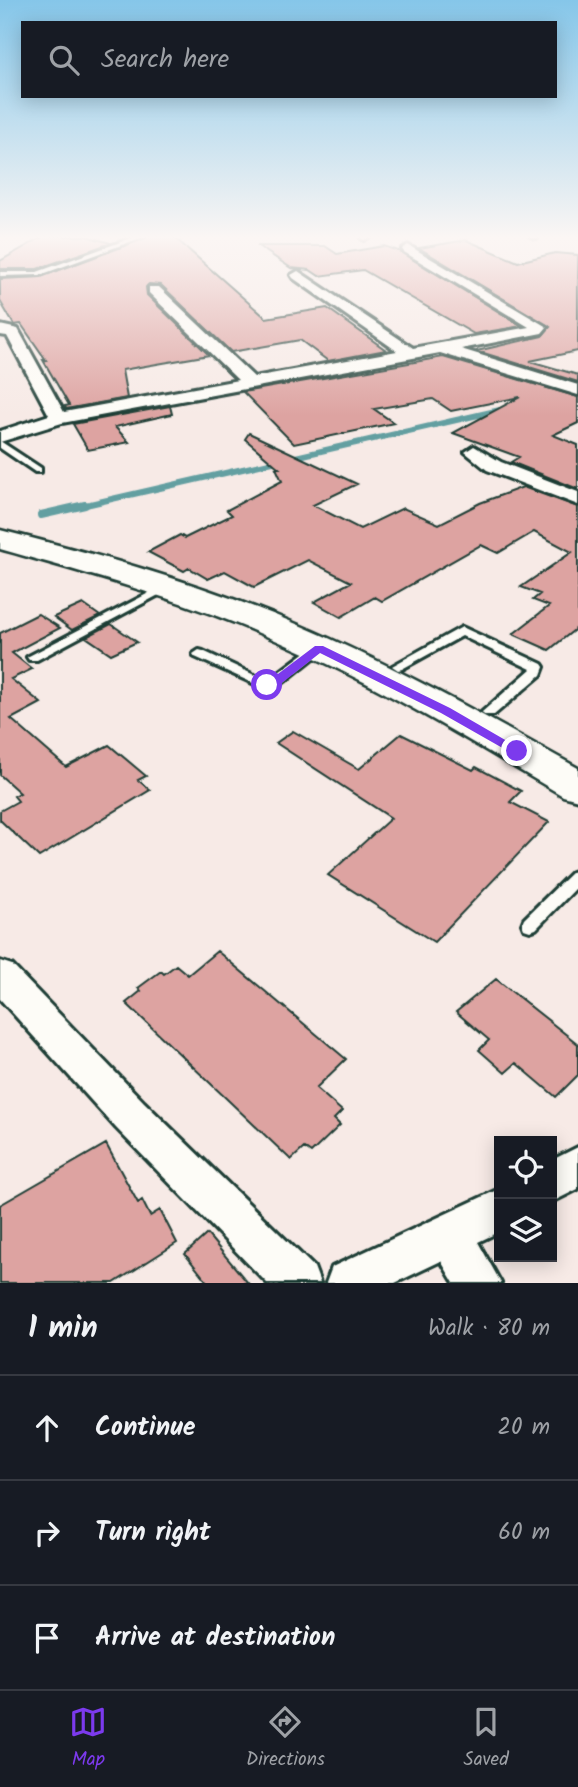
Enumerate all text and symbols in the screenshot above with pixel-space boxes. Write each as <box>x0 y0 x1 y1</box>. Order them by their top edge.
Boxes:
search box <box>21 21 557 98</box>
text: Search here <box>101 39 229 81</box>
icon: search <box>45 41 83 79</box>
route start <box>251 669 282 700</box>
route end <box>501 735 532 766</box>
map controls <box>494 1136 557 1262</box>
button: locate <box>494 1136 557 1199</box>
button: layers <box>494 1199 557 1262</box>
text: 1 min <box>28 1305 98 1353</box>
text: Walk · 80 m <box>428 1311 550 1347</box>
text: Continue <box>95 1407 196 1449</box>
icon: ahead <box>28 1409 66 1447</box>
text: 20 m <box>498 1410 550 1446</box>
text: Turn right <box>95 1512 211 1554</box>
icon: right <box>28 1514 66 1552</box>
text: 60 m <box>498 1515 550 1551</box>
text: Arrive at destination <box>95 1617 335 1659</box>
icon: arrive <box>28 1619 66 1657</box>
tab: Map <box>69 1703 107 1775</box>
tab: Directions <box>246 1703 325 1775</box>
tab: Saved <box>464 1703 509 1775</box>

